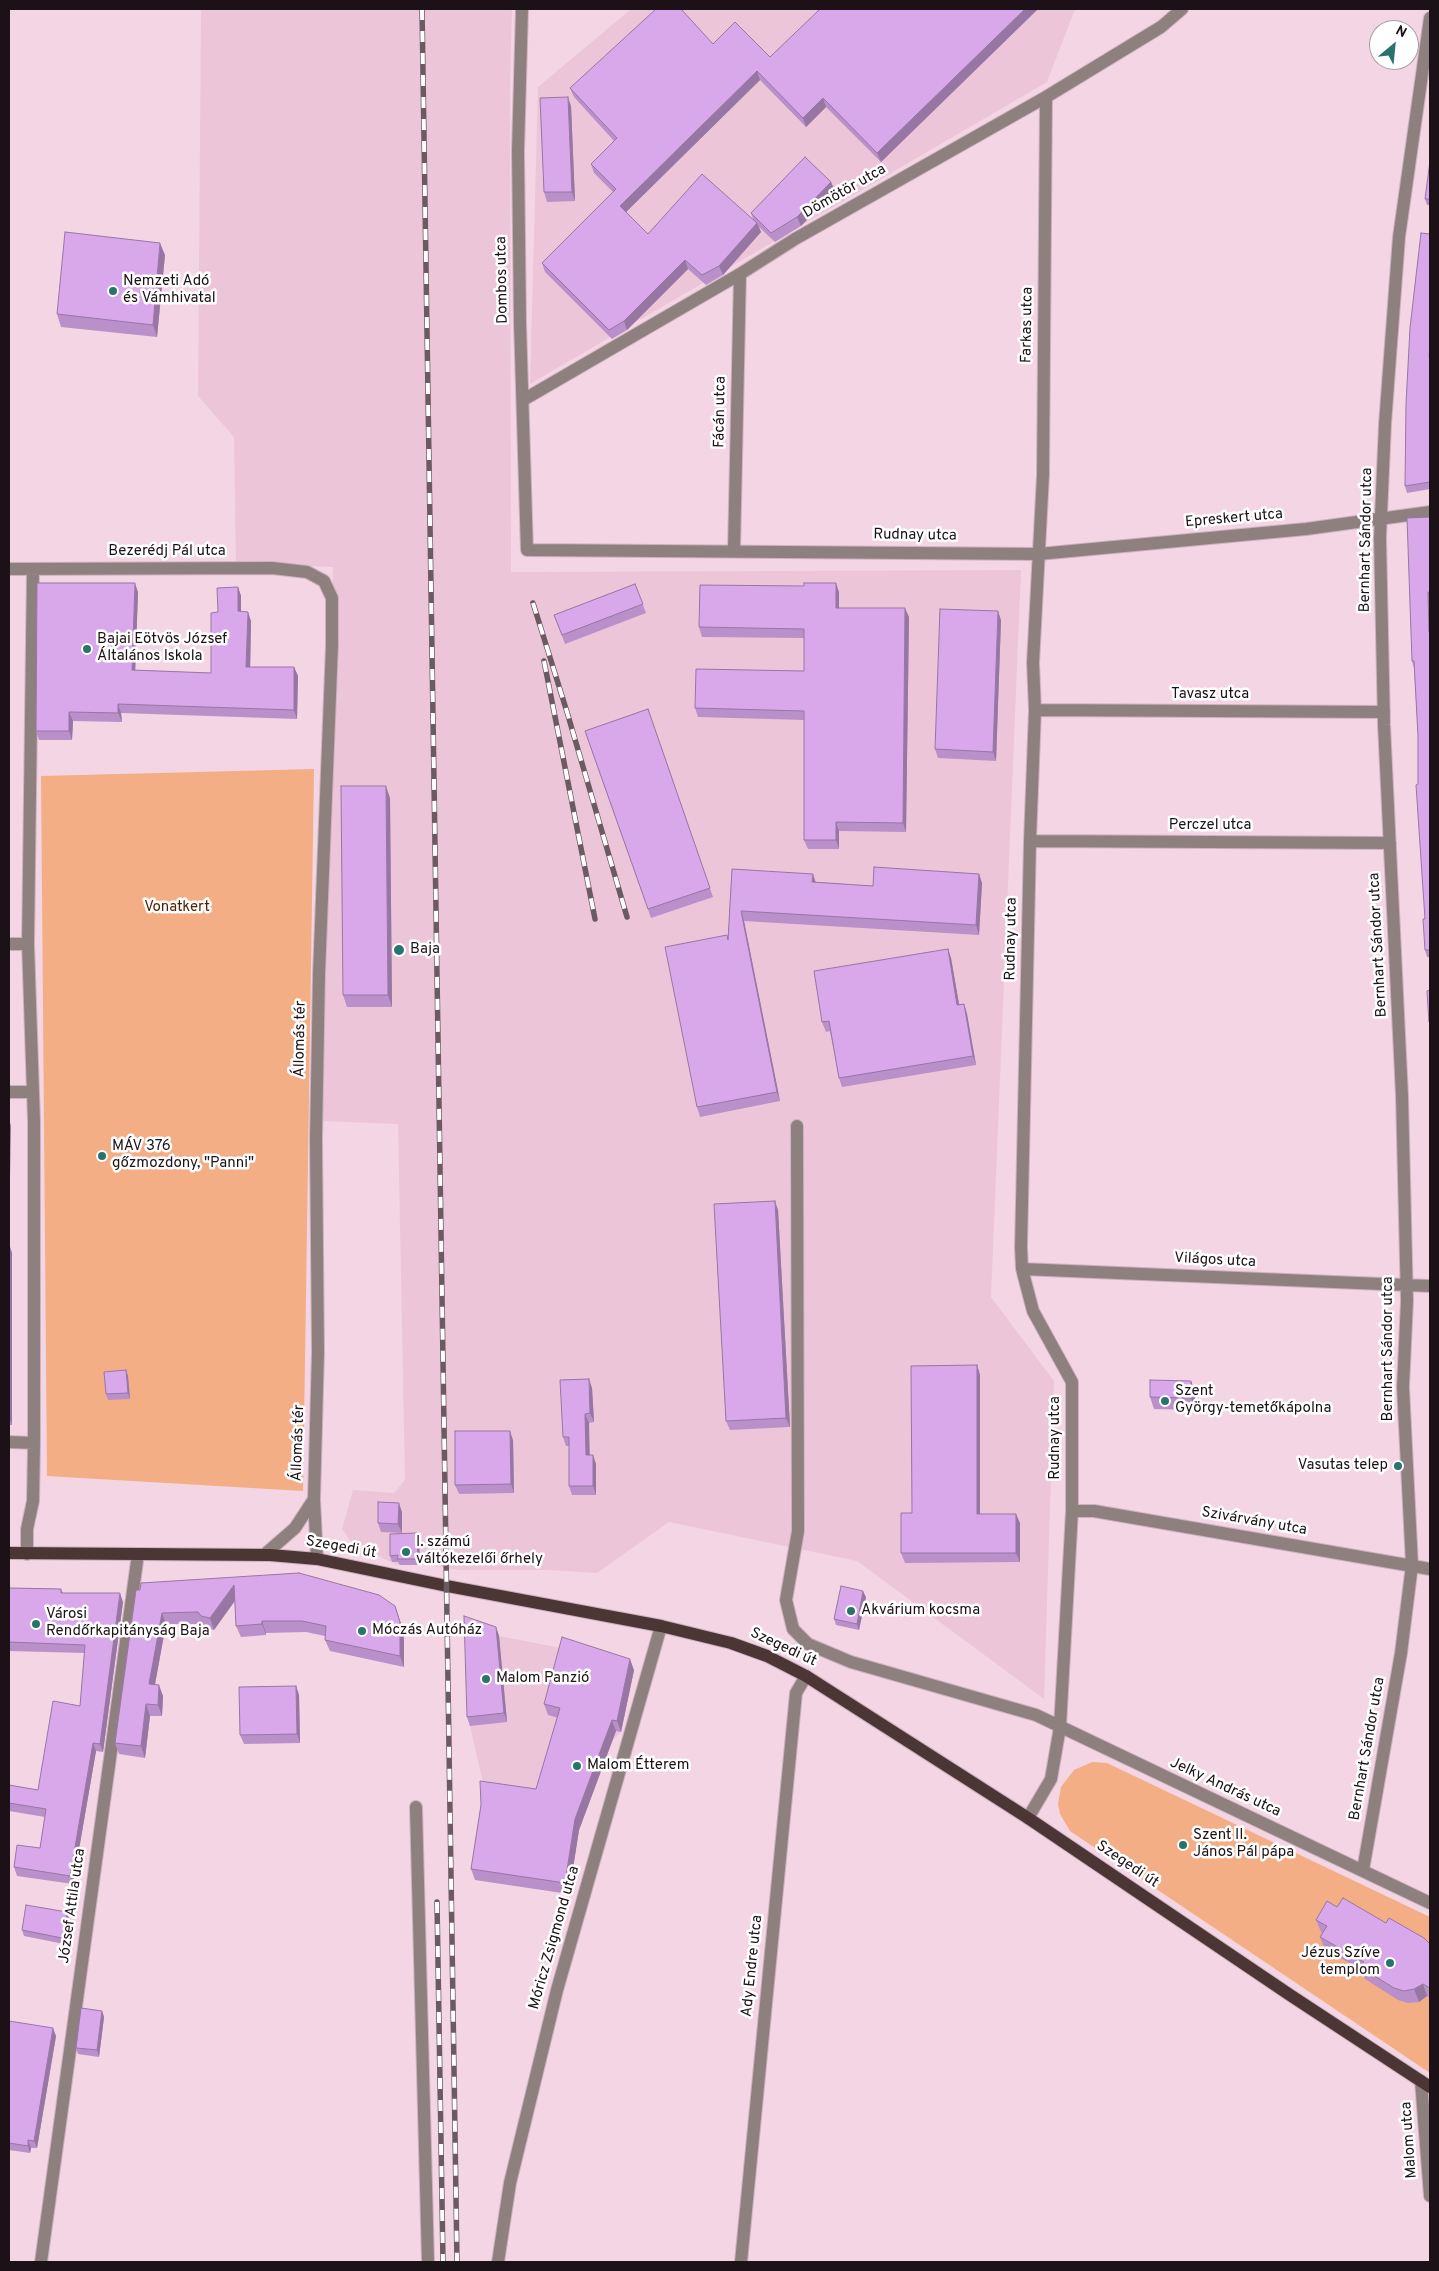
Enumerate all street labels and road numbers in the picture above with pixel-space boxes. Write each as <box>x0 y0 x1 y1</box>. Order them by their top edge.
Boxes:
street label: Dömötör utca <box>800 161 890 223</box>
street label: Dombos utca <box>493 236 513 324</box>
street label: Farkas utca <box>1018 287 1038 363</box>
street label: Fácán utca <box>711 376 731 448</box>
street label: Bernhart Sándor utca <box>1357 467 1377 613</box>
street label: Epreskert utca <box>1184 506 1284 532</box>
street label: Rudnay utca <box>873 526 957 546</box>
street label: Bezerédj Pál utca <box>108 543 226 561</box>
street label: Tavasz utca <box>1171 686 1249 704</box>
street label: Perczel utca <box>1169 817 1251 835</box>
street label: Bernhart Sándor utca <box>1366 872 1392 1018</box>
street label: Rudnay utca <box>1002 897 1022 981</box>
street label: Állomás tér <box>291 1000 311 1078</box>
street label: Világos utca <box>1174 1250 1256 1272</box>
street label: Bernhart Sándor utca <box>1380 1276 1398 1422</box>
street label: Rudnay utca <box>1047 1396 1065 1480</box>
street label: Állomás tér <box>289 1404 309 1482</box>
street label: Szivárvány utca <box>1200 1504 1308 1540</box>
street label: Szegedi út <box>304 1533 378 1563</box>
street label: Szegedi út <box>747 1625 819 1671</box>
street label: Bernhart Sándor utca <box>1347 1676 1389 1822</box>
street label: Jelky András utca <box>1167 1754 1283 1822</box>
street label: Szegedi út <box>1092 1838 1162 1892</box>
street label: József Attila utca <box>56 1847 90 1965</box>
street label: Móricz Zsigmond utca <box>526 1864 584 2012</box>
street label: Ady Endre utca <box>739 1914 767 2018</box>
street label: Malom utca <box>1398 2101 1422 2179</box>

